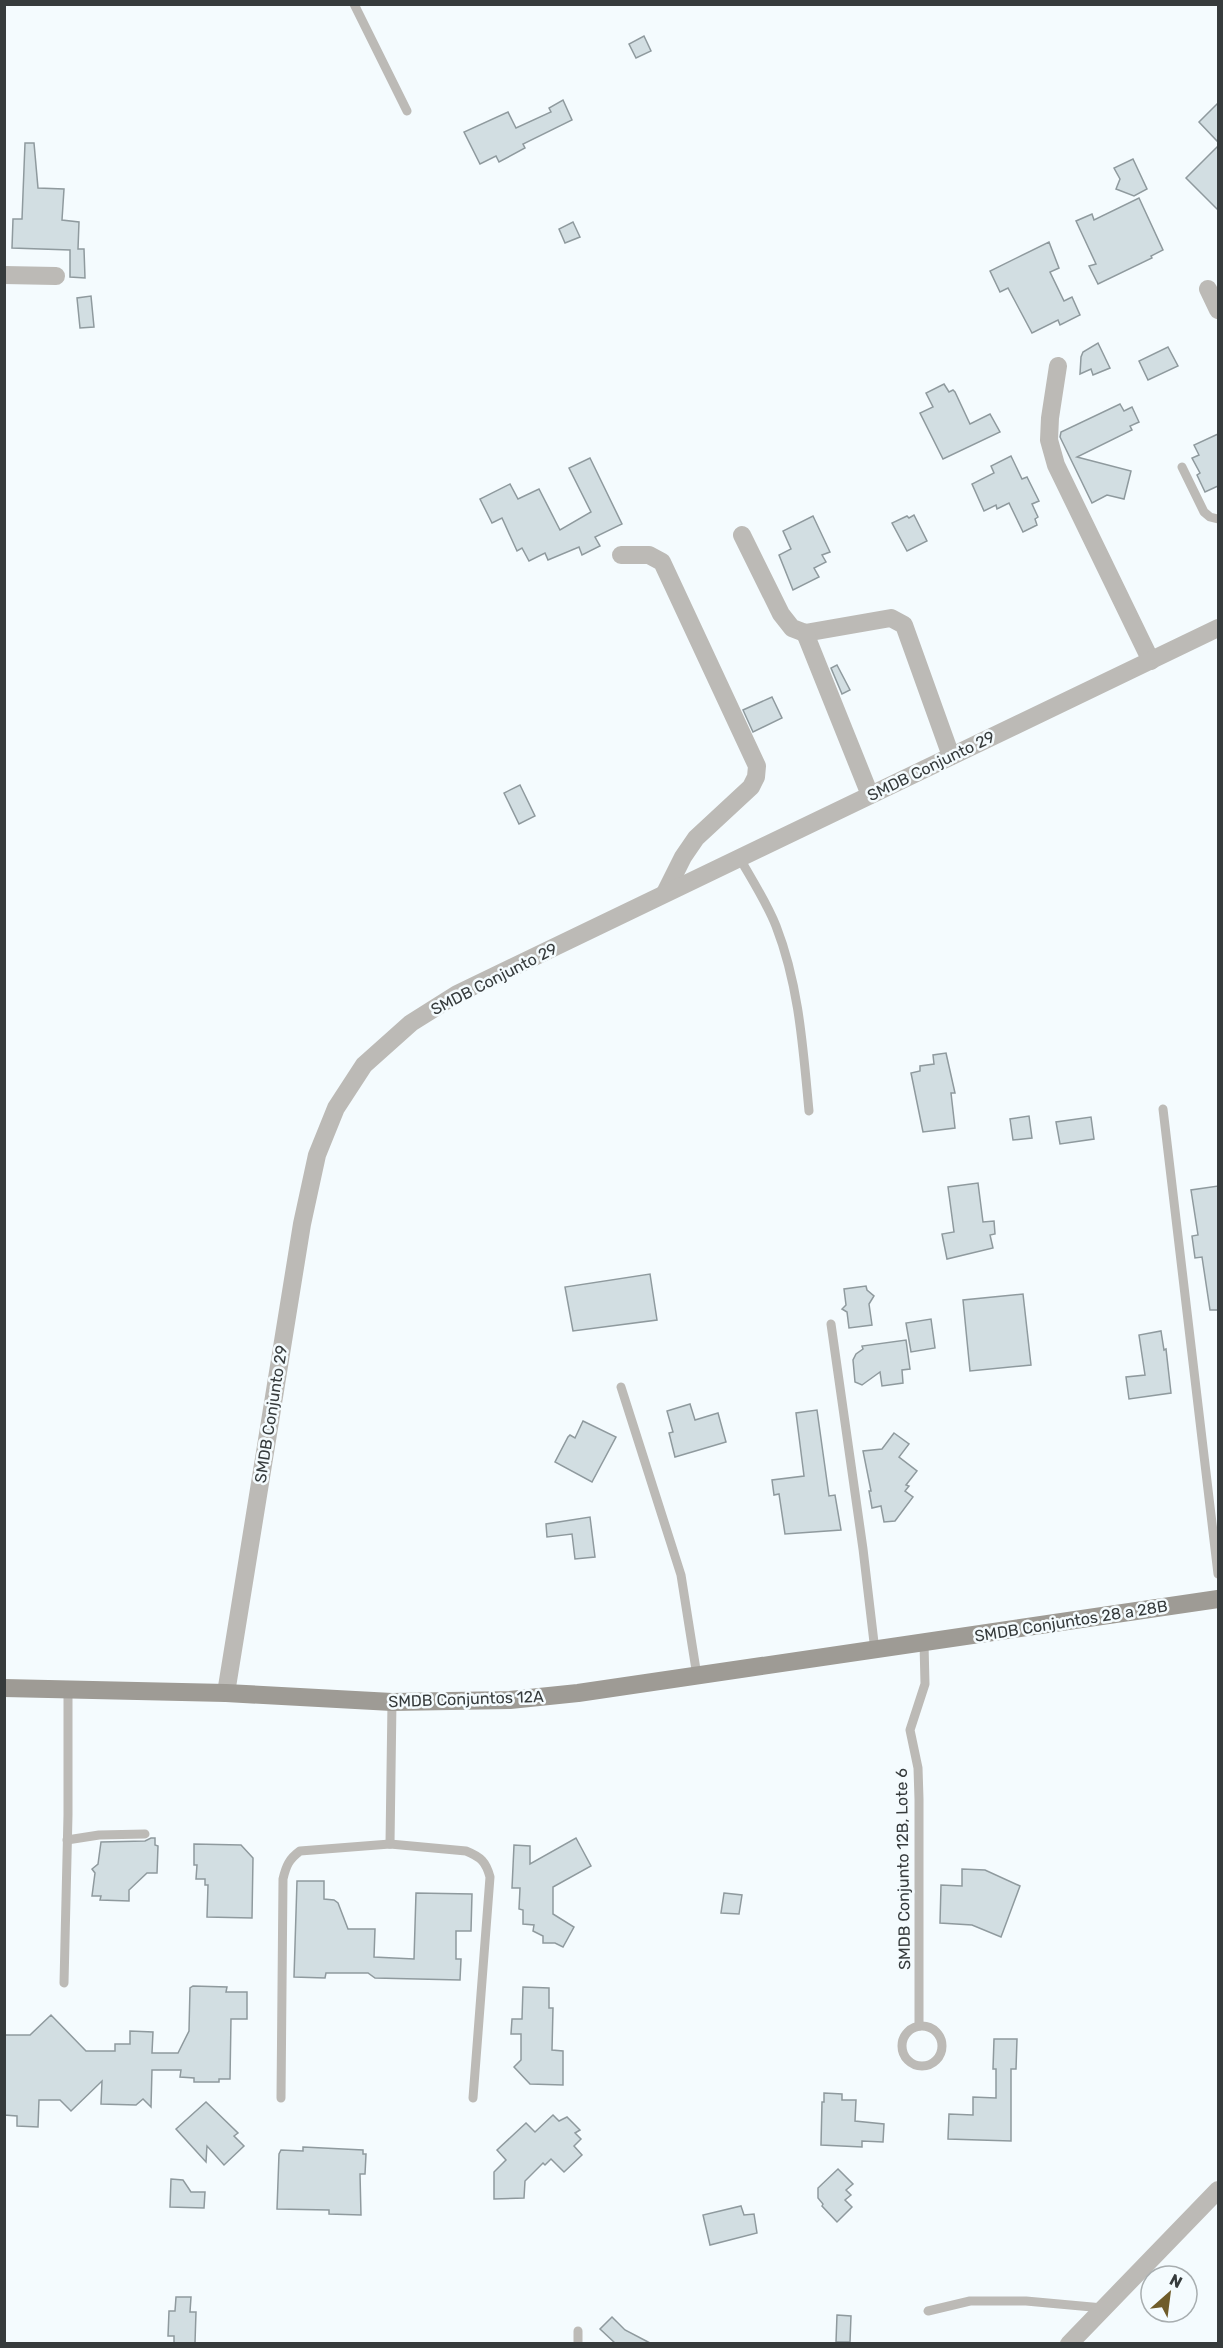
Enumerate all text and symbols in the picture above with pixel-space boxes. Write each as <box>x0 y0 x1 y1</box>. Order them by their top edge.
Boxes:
street label: SMDB Conjunto 29 <box>864 727 998 805</box>
street label: SMDB Conjunto 29 <box>428 939 560 1019</box>
street label: SMDB Conjunto 29 <box>251 1344 291 1484</box>
street label: SMDB Conjuntos 28 a 28B <box>973 1596 1169 1646</box>
street label: SMDB Conjuntos 12A <box>388 1687 544 1711</box>
street label: SMDB Conjunto 12B, Lote 6 <box>892 1768 914 1970</box>
north arrow <box>1139 2264 1199 2324</box>
text: N <box>1166 2270 1185 2292</box>

